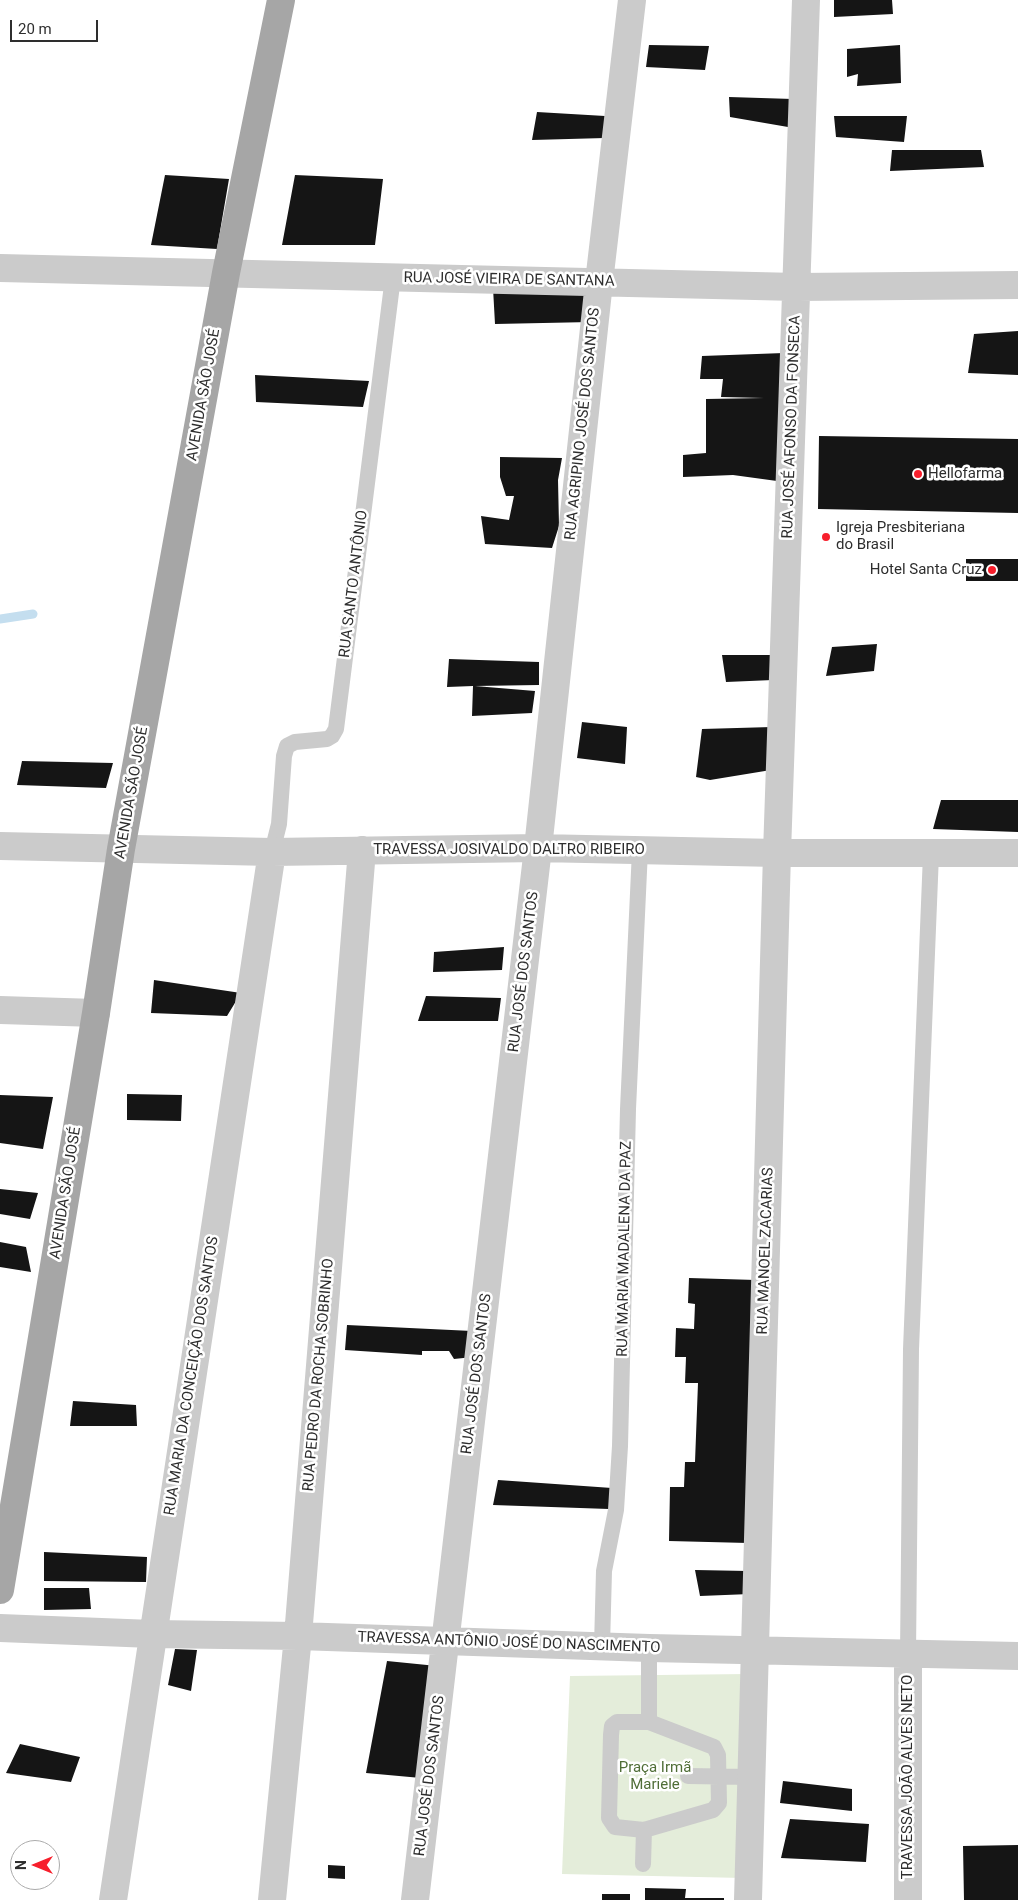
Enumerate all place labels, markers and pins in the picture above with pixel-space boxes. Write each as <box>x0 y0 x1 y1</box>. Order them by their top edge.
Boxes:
place label: Hellofarma <box>928 465 1002 483</box>
marker: Hellofarma <box>912 468 924 480</box>
place label: Igreja Presbiteriana do Brasil <box>836 519 965 554</box>
marker: Igreja Presbiteriana do Brasil <box>820 531 832 543</box>
place label: Hotel Santa Cruz <box>870 561 982 579</box>
marker: Hotel Santa Cruz <box>986 564 998 576</box>

